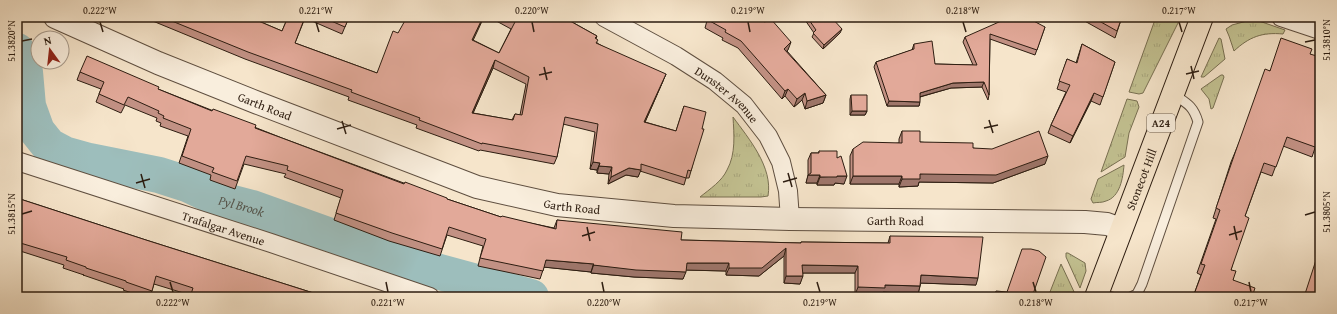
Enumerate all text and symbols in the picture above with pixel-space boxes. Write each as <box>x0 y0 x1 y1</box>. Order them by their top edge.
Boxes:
text: 0.222°W <box>83 3 117 18</box>
text: 0.221°W <box>299 3 333 18</box>
text: 0.220°W <box>515 3 549 18</box>
text: 0.219°W <box>731 3 765 18</box>
text: 0.218°W <box>946 3 980 18</box>
text: 0.217°W <box>1162 3 1196 18</box>
text: 51.3810°N <box>1319 19 1334 61</box>
text: 51.3820°N <box>4 20 19 62</box>
north arrow <box>30 30 70 70</box>
text: N <box>42 31 54 49</box>
street label: Dunster Avenue <box>692 62 763 126</box>
street label: Garth Road <box>236 87 295 124</box>
road number: A24 <box>1147 114 1175 132</box>
street label: Stonecot Hill <box>1121 145 1160 213</box>
water label: Pyl Brook <box>216 190 267 221</box>
text: 51.3805°N <box>1319 191 1334 233</box>
text: 51.3815°N <box>4 193 19 235</box>
street label: Garth Road <box>542 194 601 218</box>
street label: Trafalgar Avenue <box>180 206 268 249</box>
street label: Garth Road <box>867 211 924 229</box>
text: 0.222°W <box>156 295 190 310</box>
text: 0.221°W <box>371 295 405 310</box>
text: 0.220°W <box>587 295 621 310</box>
text: 0.219°W <box>803 295 837 310</box>
text: 0.218°W <box>1019 295 1053 310</box>
text: 0.217°W <box>1234 295 1268 310</box>

